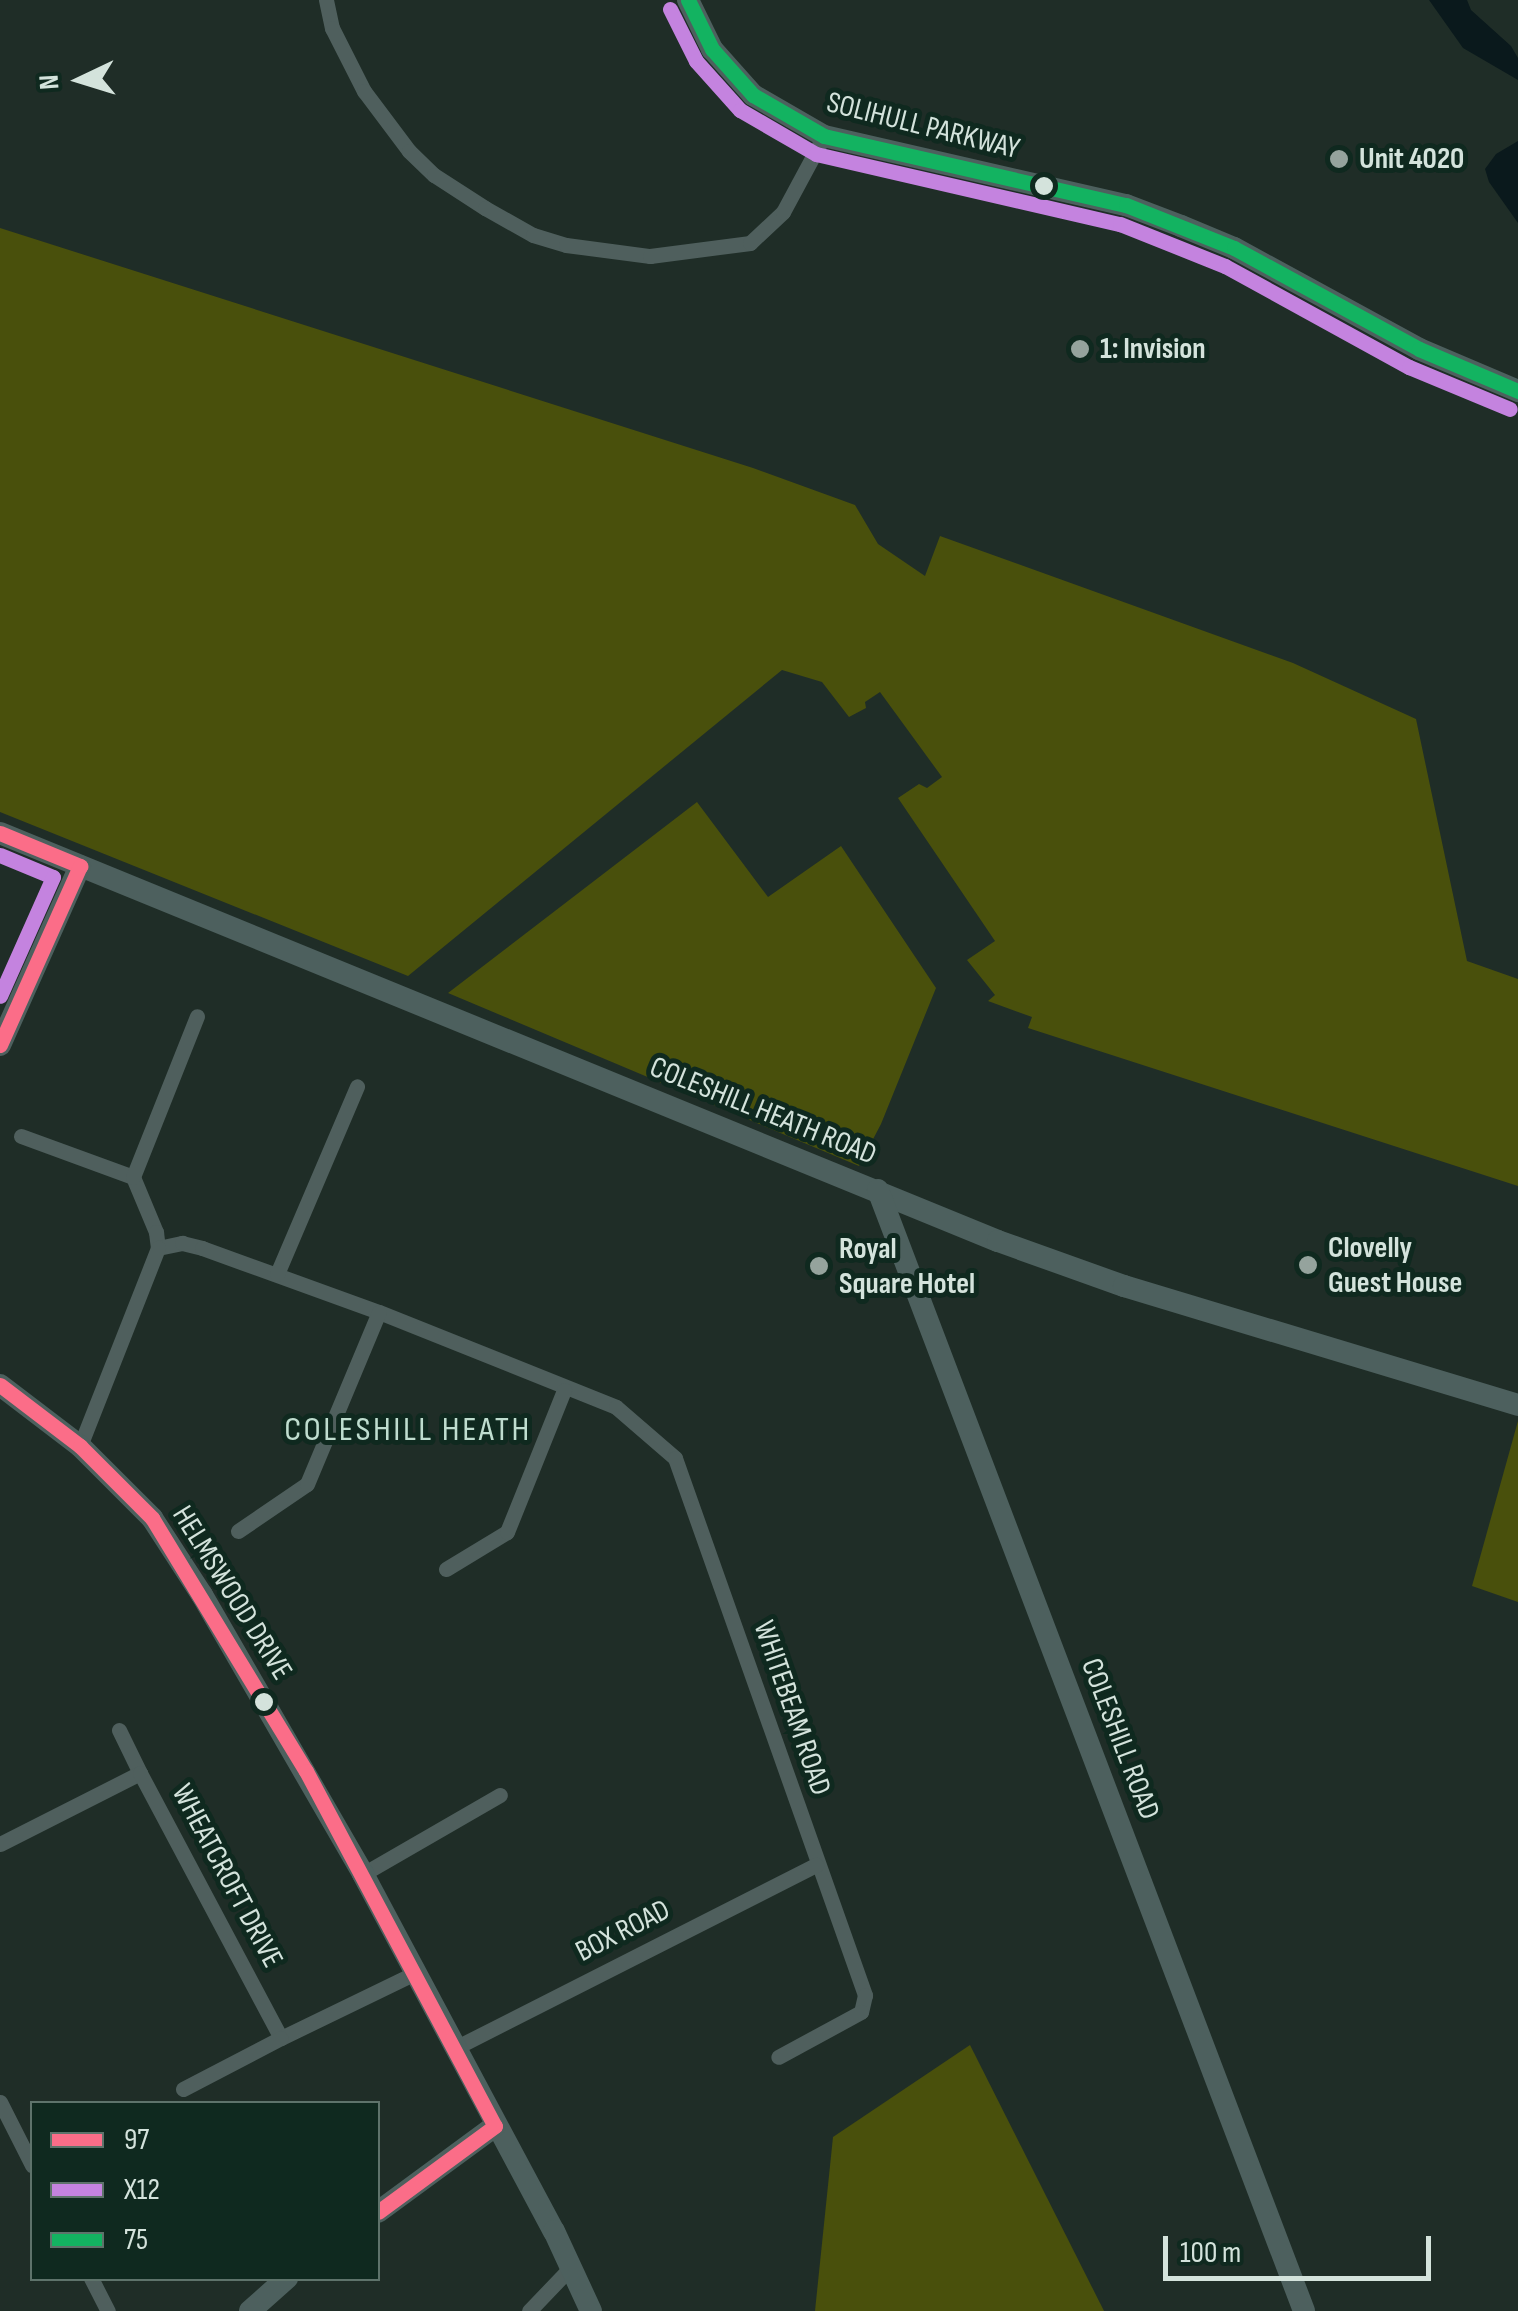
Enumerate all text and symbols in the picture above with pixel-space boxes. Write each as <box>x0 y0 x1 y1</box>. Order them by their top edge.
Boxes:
north arrow <box>30 30 130 130</box>
text: N <box>33 74 67 91</box>
street label: SOLIHULL PARKWAY <box>823 85 1023 167</box>
place label: Unit 4020 <box>1359 141 1464 177</box>
marker: Unit 4020 <box>1328 148 1350 170</box>
unlabelled marker <box>1034 176 1054 196</box>
place label: 1: Invision <box>1100 331 1206 367</box>
marker: 1: Invision <box>1069 338 1091 360</box>
street label: COLESHILL HEATH ROAD <box>645 1049 881 1173</box>
place label: Clovelly Guest House <box>1328 1230 1462 1300</box>
place label: Royal Square Hotel <box>839 1231 975 1302</box>
marker: Clovelly Guest House <box>1297 1254 1319 1276</box>
marker: Royal Square Hotel <box>808 1255 830 1277</box>
district label: COLESHILL HEATH <box>284 1409 532 1451</box>
street label: HELMSWOOD DRIVE <box>164 1499 300 1687</box>
street label: WHITEBEAM ROAD <box>745 1616 839 1800</box>
street label: COLESHILL ROAD <box>1073 1653 1167 1825</box>
unlabelled marker <box>254 1692 274 1712</box>
street label: WHEATCROFT DRIVE <box>164 1778 290 1974</box>
street label: BOX ROAD <box>570 1892 676 1970</box>
legend <box>30 2101 380 2281</box>
text: 97 <box>124 2122 149 2158</box>
text: X12 <box>124 2172 160 2208</box>
scale bar <box>1168 2216 1436 2278</box>
text: 75 <box>124 2222 148 2258</box>
text: 100 m <box>1180 2235 1241 2271</box>

